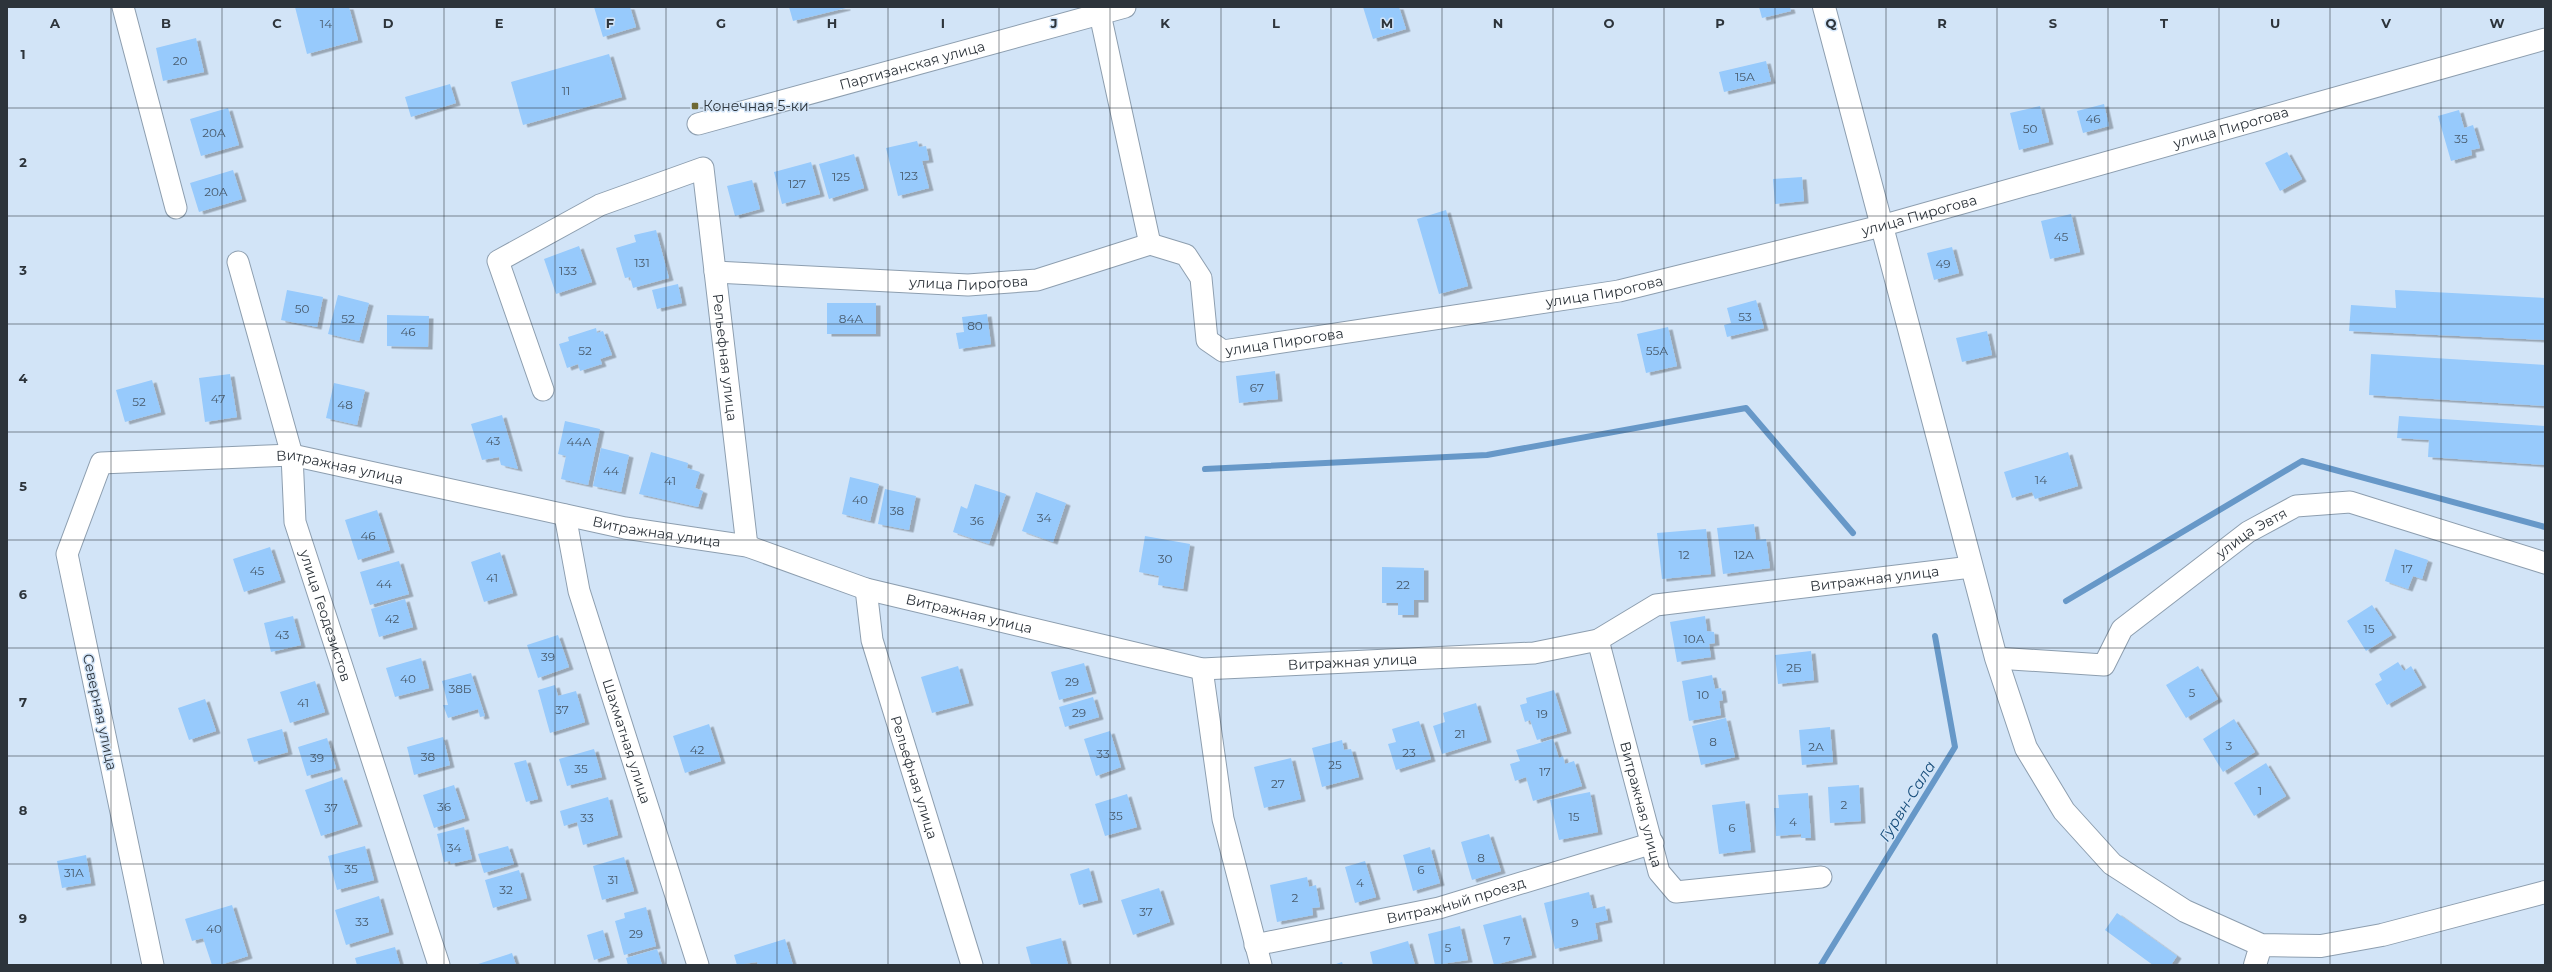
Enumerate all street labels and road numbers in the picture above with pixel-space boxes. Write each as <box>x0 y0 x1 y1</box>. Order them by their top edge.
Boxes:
street label: Партизанская улица <box>837 37 987 94</box>
street label: улица Пирогова <box>2170 103 2291 153</box>
street label: улица Пирогова <box>1859 190 1979 240</box>
street label: улица Пирогова <box>1544 271 1665 311</box>
street label: улица Пирогова <box>908 272 1029 294</box>
street label: Рельефная улица <box>709 293 741 422</box>
street label: улица Пирогова <box>1223 324 1345 360</box>
street label: Витражная улица <box>276 446 405 488</box>
street label: улица Эвтя <box>2212 504 2290 563</box>
street label: Витражная улица <box>591 512 722 551</box>
street label: улица Геодезистов <box>295 547 355 684</box>
street label: Витражная улица <box>1809 562 1940 595</box>
street label: Витражная улица <box>904 590 1034 637</box>
street label: Витражная улица <box>1287 650 1418 674</box>
street label: Северная улица <box>79 652 121 772</box>
street label: Шахматная улица <box>598 677 655 806</box>
street label: Рельефная улица <box>887 713 942 841</box>
street label: Витражная улица <box>1616 739 1666 869</box>
street label: Витражный проезд <box>1385 873 1528 927</box>

